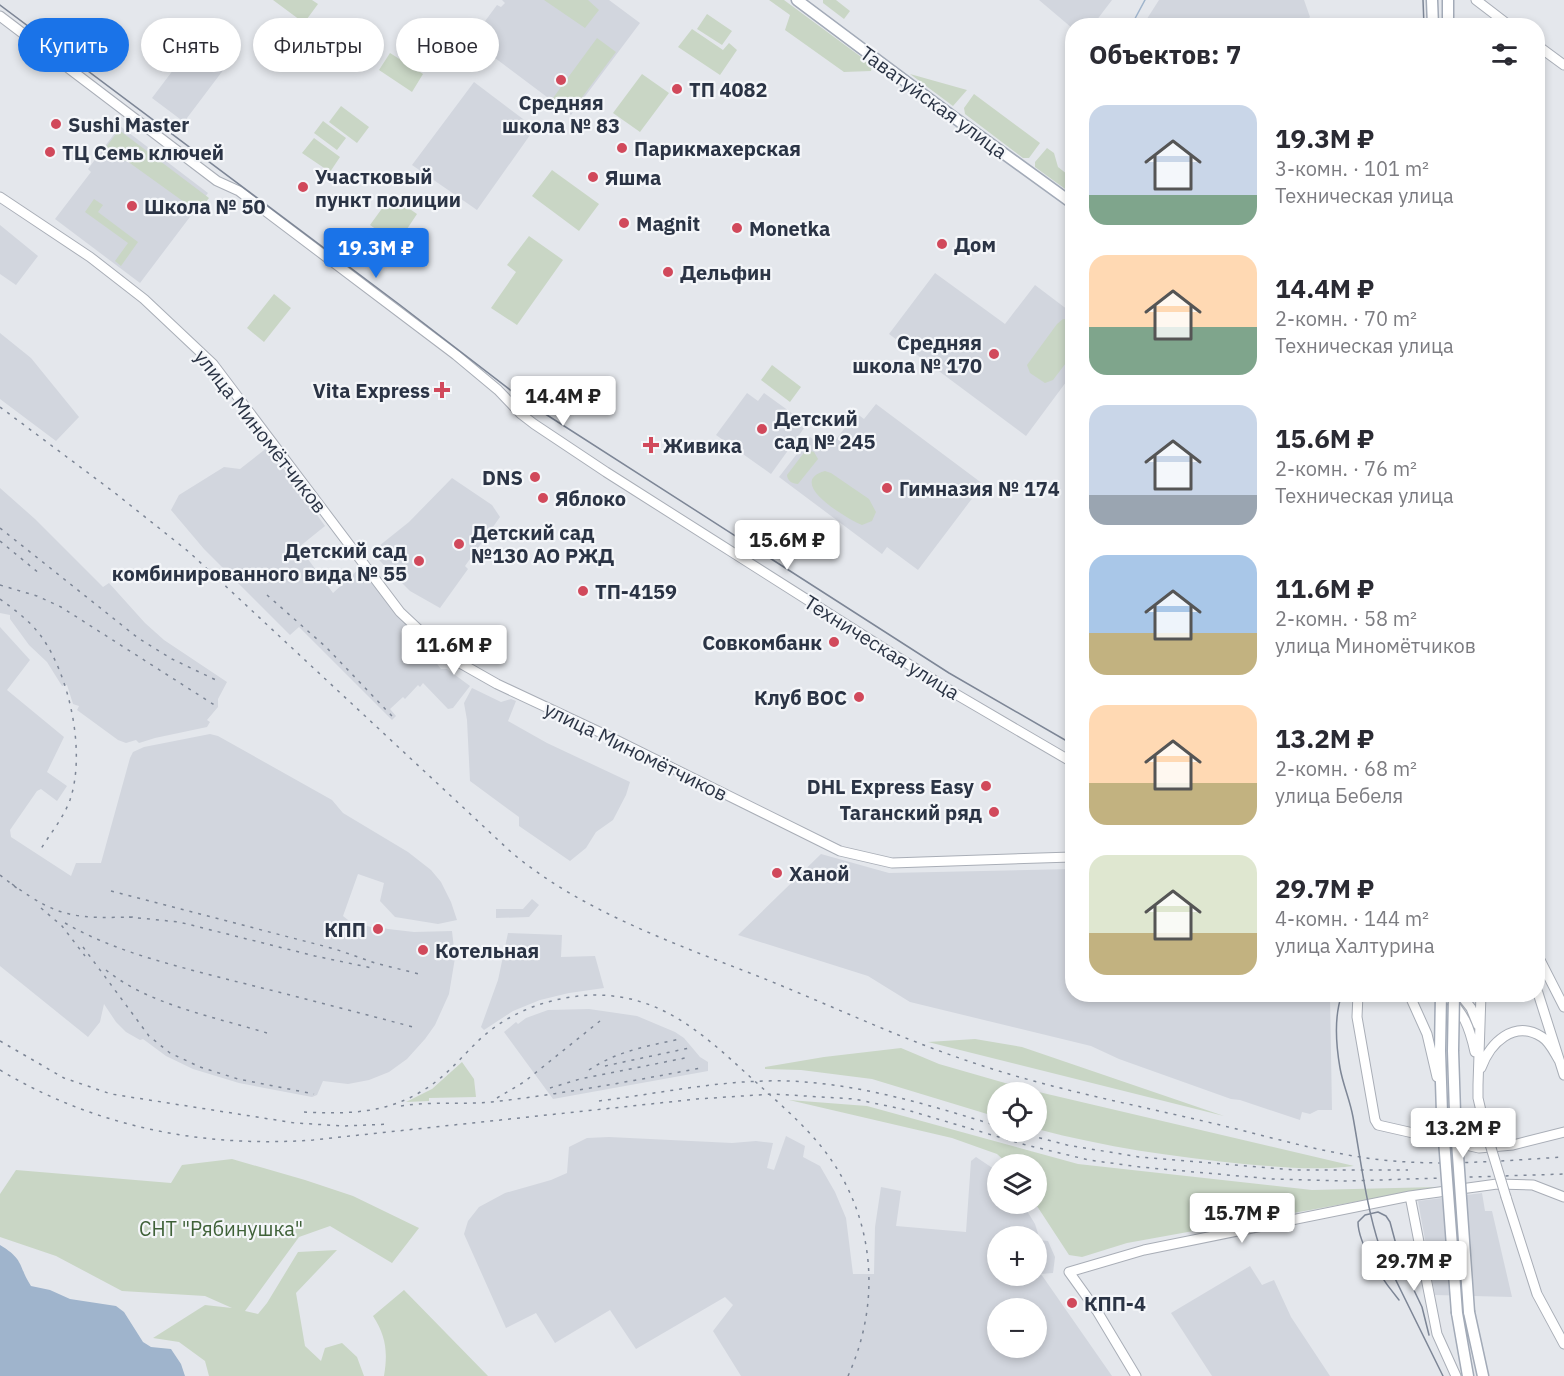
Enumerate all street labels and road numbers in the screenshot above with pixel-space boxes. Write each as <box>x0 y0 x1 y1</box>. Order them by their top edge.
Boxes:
street label: Таватуйская улица <box>855 39 1013 165</box>
street label: улица Миномётчиков <box>189 344 333 518</box>
street label: Техническая улица <box>799 588 965 706</box>
street label: улица Миномётчиков <box>540 695 732 807</box>

